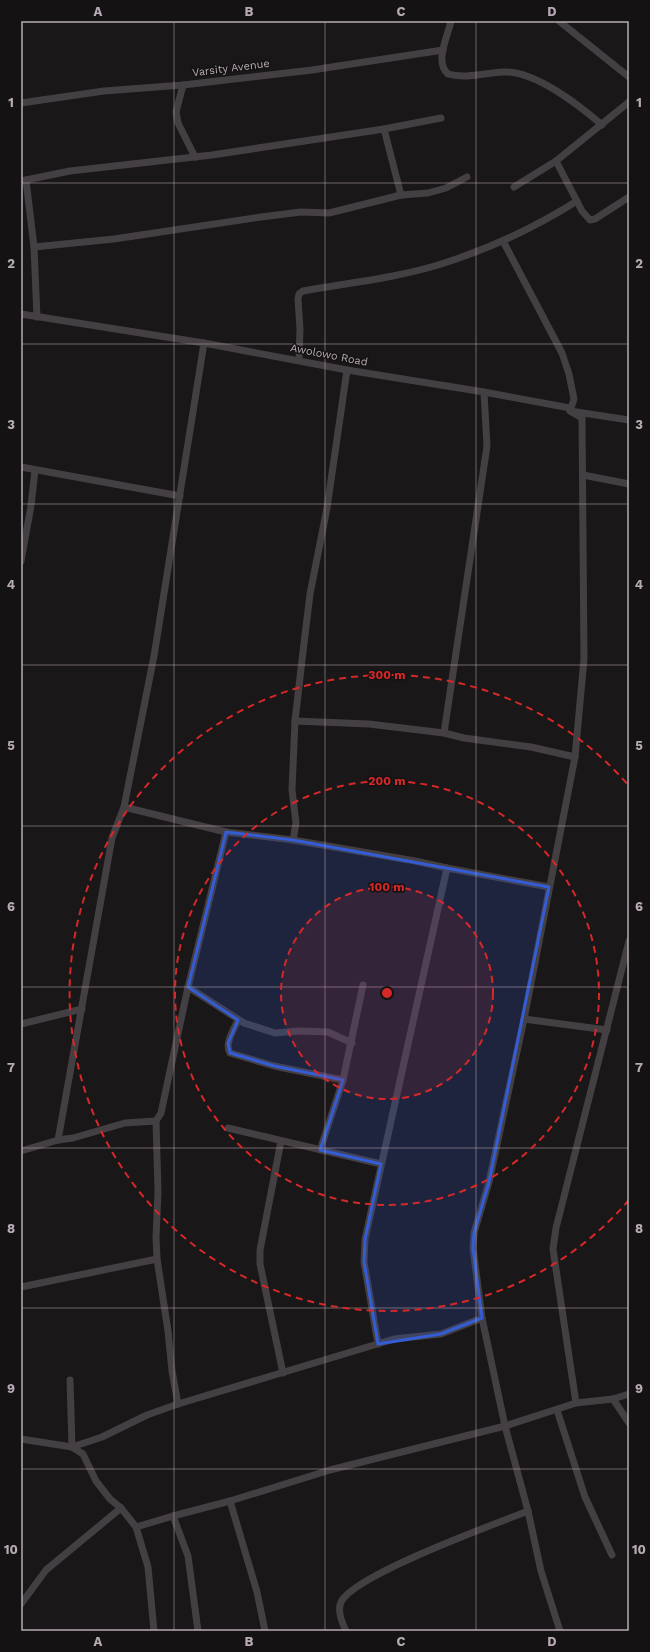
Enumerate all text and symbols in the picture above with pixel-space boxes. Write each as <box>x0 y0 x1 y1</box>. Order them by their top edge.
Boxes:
text: A <box>94 4 103 19</box>
text: B <box>245 4 254 19</box>
text: C <box>397 4 406 19</box>
text: D <box>547 4 557 19</box>
street label: Varsity Avenue <box>192 57 270 79</box>
text: 1 <box>8 95 14 110</box>
text: 1 <box>636 95 642 110</box>
text: 2 <box>7 256 15 271</box>
text: 2 <box>635 256 643 271</box>
street label: Awolowo Road <box>289 341 369 369</box>
text: 3 <box>7 417 15 432</box>
text: 3 <box>635 417 643 432</box>
text: 4 <box>7 577 16 592</box>
text: 4 <box>635 577 644 592</box>
text: 300 m <box>368 668 406 682</box>
text: 5 <box>7 738 15 753</box>
text: 5 <box>635 738 643 753</box>
text: 200 m <box>368 774 406 788</box>
text: 100 m <box>369 880 405 894</box>
text: 6 <box>7 899 15 914</box>
text: 6 <box>635 899 643 914</box>
centre of rings <box>380 986 394 1000</box>
text: 7 <box>7 1060 15 1075</box>
text: 7 <box>635 1060 643 1075</box>
text: 8 <box>7 1221 15 1236</box>
text: 8 <box>635 1221 643 1236</box>
text: 9 <box>7 1381 15 1396</box>
text: 9 <box>635 1381 643 1396</box>
text: 10 <box>4 1542 18 1557</box>
text: 10 <box>632 1542 646 1557</box>
text: A <box>94 1634 103 1649</box>
text: B <box>245 1634 254 1649</box>
text: C <box>397 1634 406 1649</box>
text: D <box>547 1634 557 1649</box>

